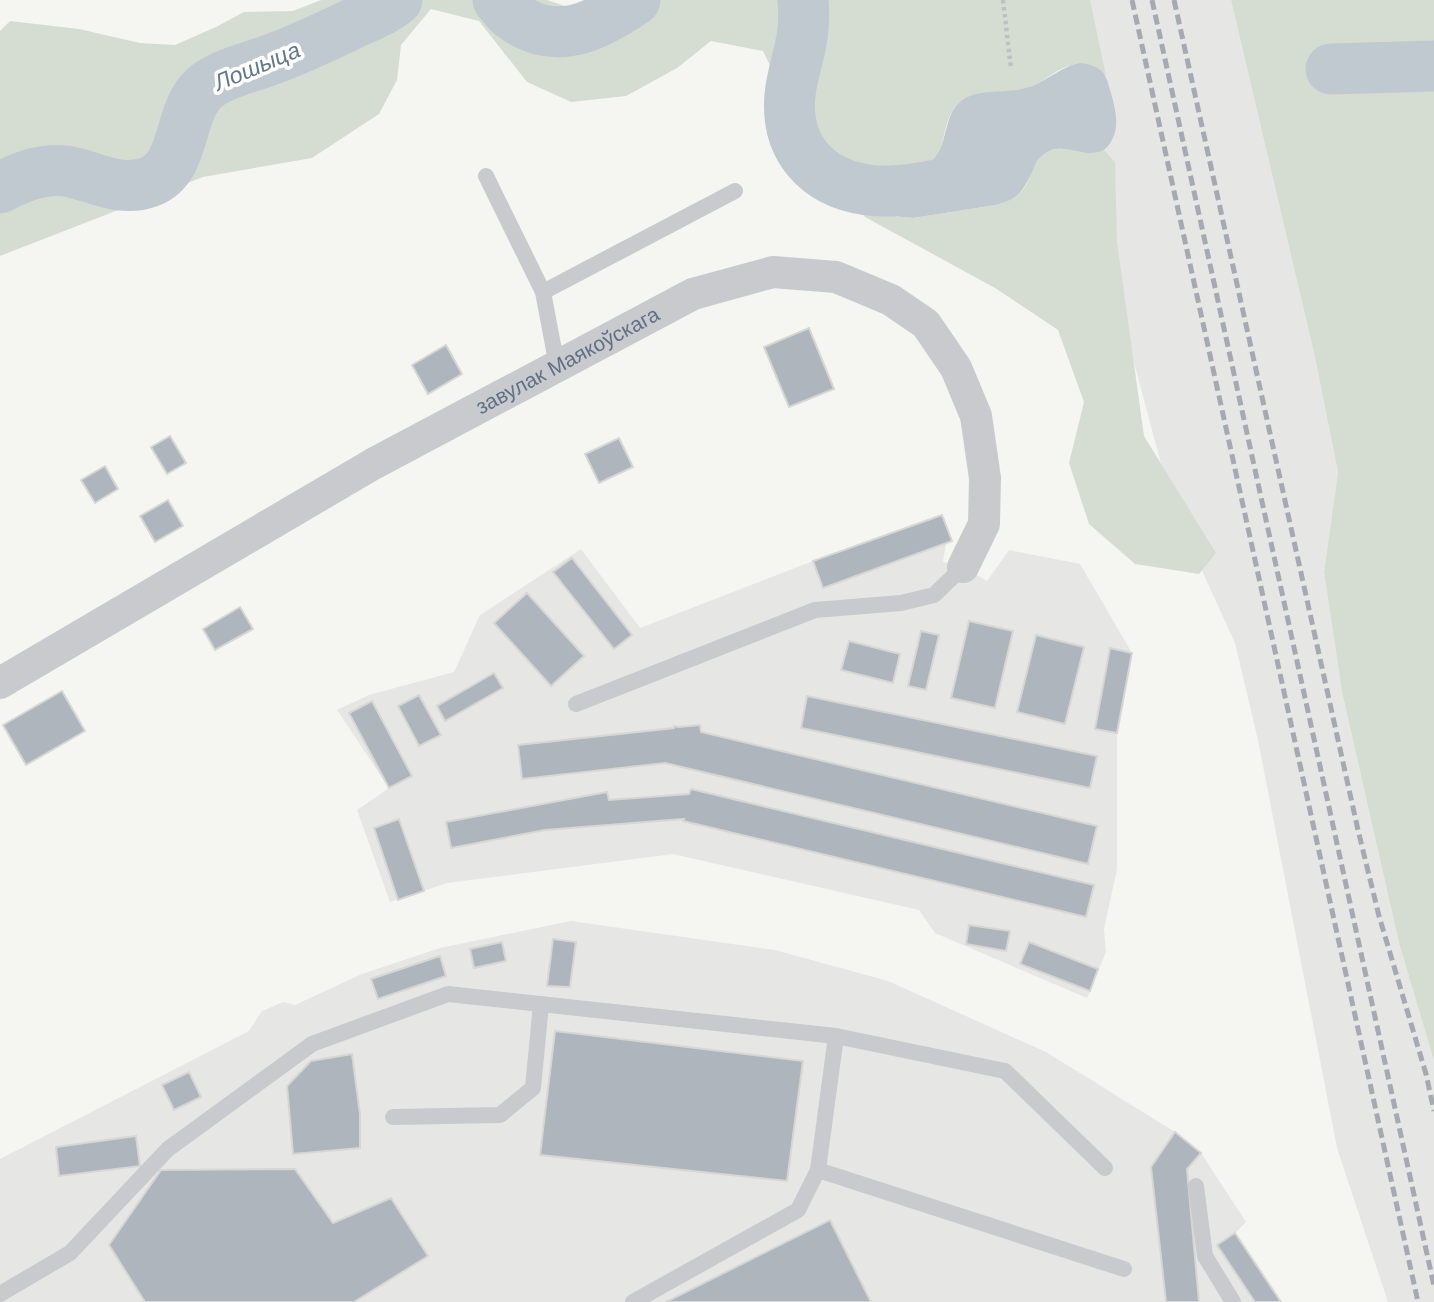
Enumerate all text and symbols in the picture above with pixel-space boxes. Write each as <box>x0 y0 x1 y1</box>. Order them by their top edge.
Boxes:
water label: Лошыца <box>208 36 304 96</box>
street label: завулак Маякоўскага <box>472 302 663 418</box>

